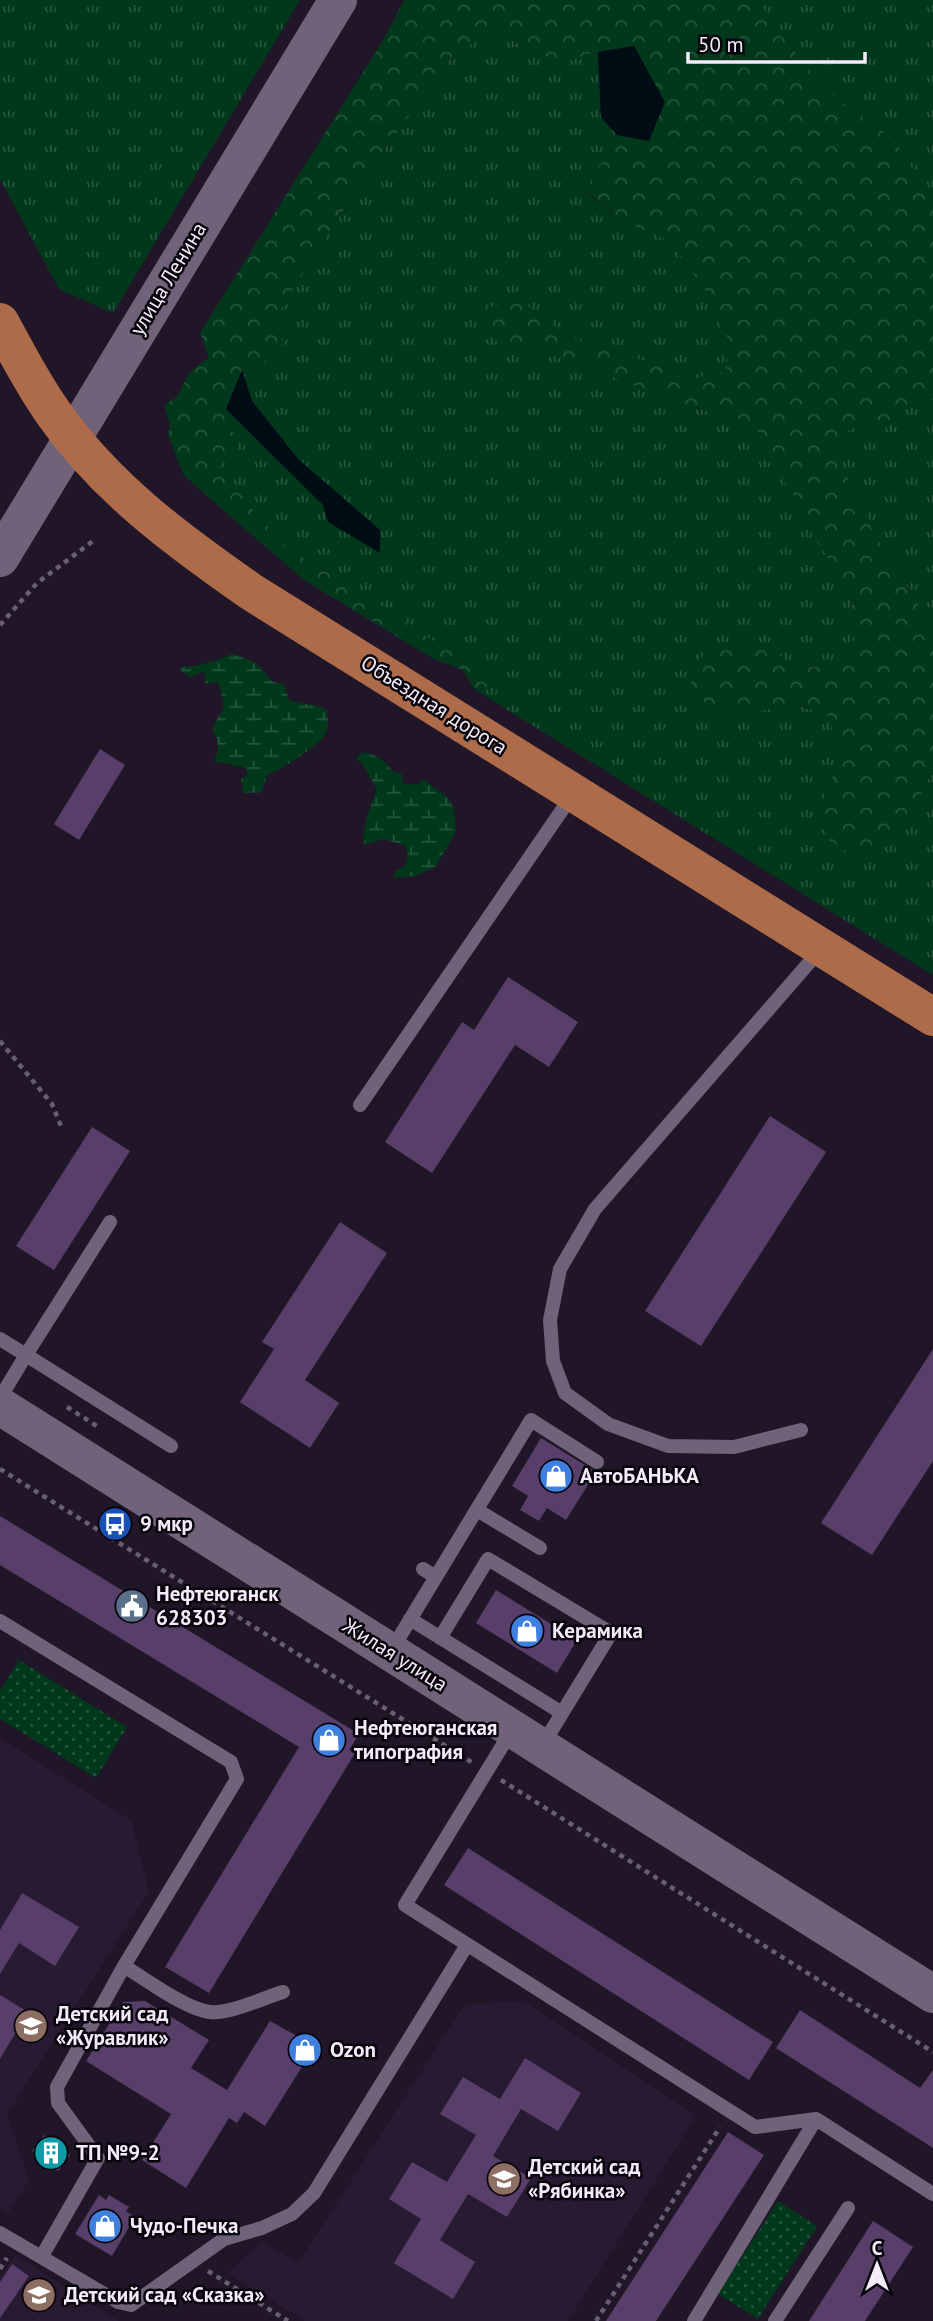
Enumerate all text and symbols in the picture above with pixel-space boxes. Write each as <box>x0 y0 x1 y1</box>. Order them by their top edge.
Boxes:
scale bar <box>688 21 865 65</box>
text: 50 m <box>698 31 744 58</box>
street label: улица Ленина <box>123 217 212 340</box>
street label: Объездная дорога <box>356 649 512 760</box>
shop icon: АвтоБАНЬКА <box>537 1457 575 1495</box>
place label: АвтоБАНЬКА <box>580 1462 699 1489</box>
bus stop icon: 9 мкр <box>96 1505 134 1543</box>
place label: 9 мкр <box>140 1510 193 1537</box>
place label: Нефтеюганск 628303 <box>156 1580 279 1631</box>
public building icon: Нефтеюганск 628303 <box>113 1587 151 1625</box>
street label: Жилая улица <box>337 1611 453 1697</box>
shop icon: Керамика <box>508 1612 546 1650</box>
place label: Керамика <box>552 1617 643 1644</box>
place label: Нефтеюганская типография <box>354 1714 497 1765</box>
shop icon: Нефтеюганская типография <box>310 1721 348 1759</box>
place label: Детский сад «Журавлик» <box>56 2000 169 2051</box>
school or university icon: Детский сад «Журавлик» <box>12 2007 50 2045</box>
shop icon: Ozon <box>286 2031 324 2069</box>
place label: Ozon <box>330 2036 376 2063</box>
building icon: ТП №9-2 <box>32 2134 70 2172</box>
place label: ТП №9-2 <box>76 2139 160 2166</box>
place label: Детский сад «Рябинка» <box>528 2153 641 2204</box>
school or university icon: Детский сад «Рябинка» <box>485 2160 523 2198</box>
shop icon: Чудо-Печка <box>86 2207 124 2245</box>
place label: Чудо-Печка <box>130 2212 238 2239</box>
north arrow <box>842 2230 912 2300</box>
text: С <box>872 2236 883 2260</box>
school or university icon: Детский сад «Сказка» <box>20 2276 58 2314</box>
place label: Детский сад «Сказка» <box>64 2281 264 2308</box>

